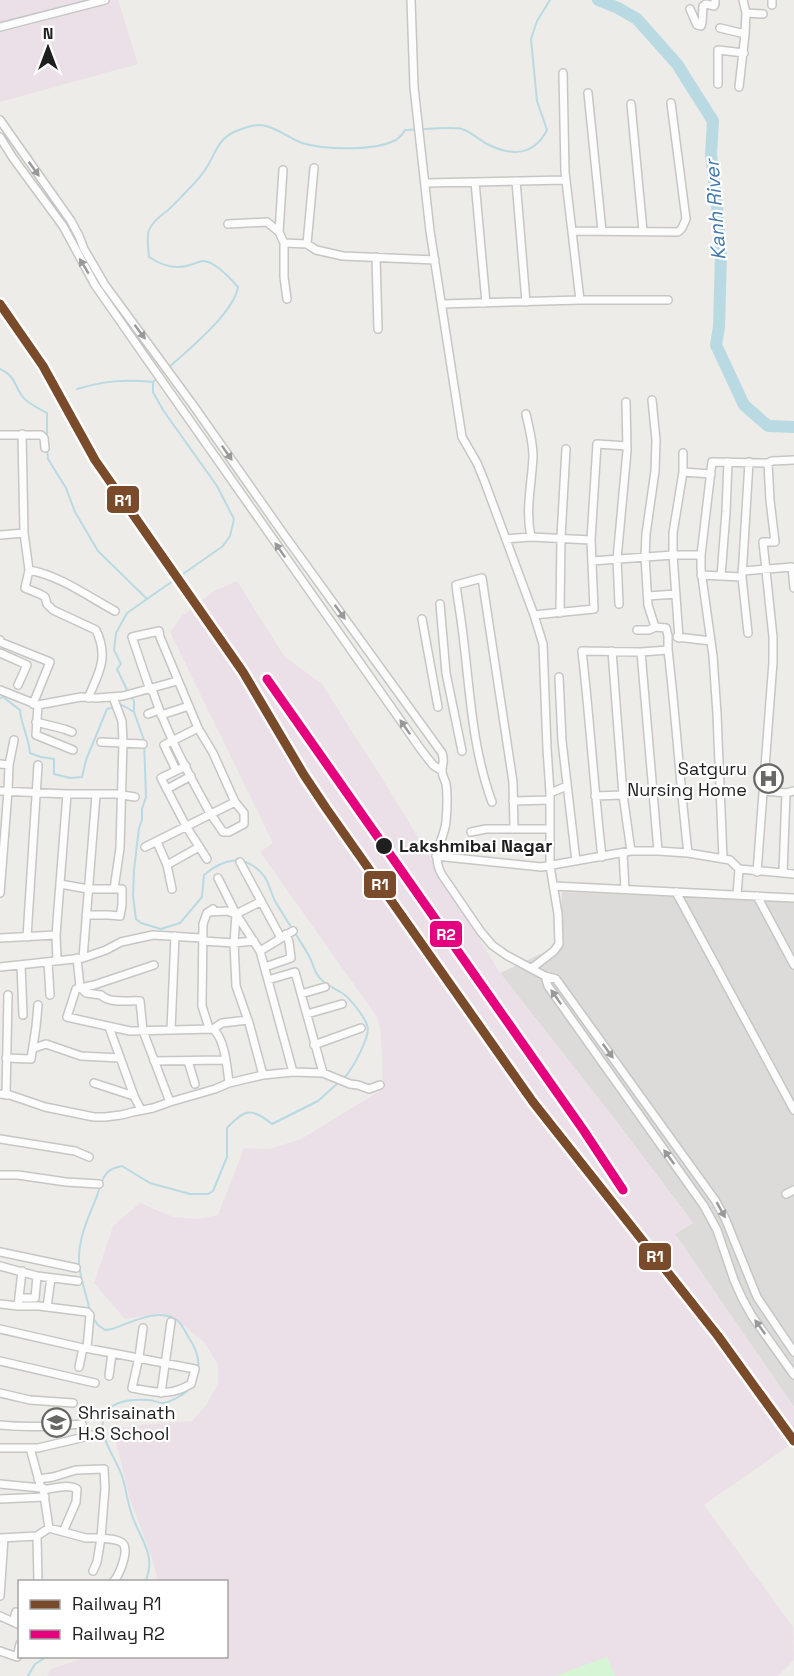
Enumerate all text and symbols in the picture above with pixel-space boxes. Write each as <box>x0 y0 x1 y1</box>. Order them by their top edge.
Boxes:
north arrow <box>18 18 78 78</box>
text: N <box>43 23 53 44</box>
water label: Kanh River <box>698 156 731 261</box>
one-way arrow <box>28 160 40 176</box>
one-way arrow <box>79 258 90 274</box>
one-way arrow <box>134 323 146 339</box>
one-way arrow <box>221 445 232 461</box>
line badge: R1 <box>106 485 140 514</box>
text: R1 <box>114 490 132 511</box>
one-way arrow <box>275 542 286 558</box>
one-way arrow <box>334 604 345 620</box>
one-way arrow <box>399 719 411 735</box>
place label: Satguru Nursing Home <box>627 757 747 801</box>
hospital icon: Satguru Nursing Home <box>752 763 784 795</box>
place label: Lakshmibai Nagar <box>399 834 552 857</box>
marker: Lakshmibai Nagar <box>374 836 394 856</box>
line badge: R1 <box>363 870 397 899</box>
text: R1 <box>371 874 389 895</box>
line badge: R2 <box>429 920 463 948</box>
text: R2 <box>436 924 456 945</box>
one-way arrow <box>550 990 562 1006</box>
one-way arrow <box>602 1042 614 1058</box>
one-way arrow <box>663 1149 675 1164</box>
one-way arrow <box>716 1202 726 1219</box>
line badge: R1 <box>638 1242 672 1271</box>
text: R1 <box>646 1246 664 1267</box>
one-way arrow <box>754 1320 766 1335</box>
place label: Shrisainath H.S School <box>78 1401 176 1445</box>
school or university icon: Shrisainath H.S School <box>41 1407 73 1439</box>
legend <box>18 1580 228 1658</box>
text: Railway R1 <box>72 1592 161 1615</box>
text: Railway R2 <box>72 1622 165 1645</box>

